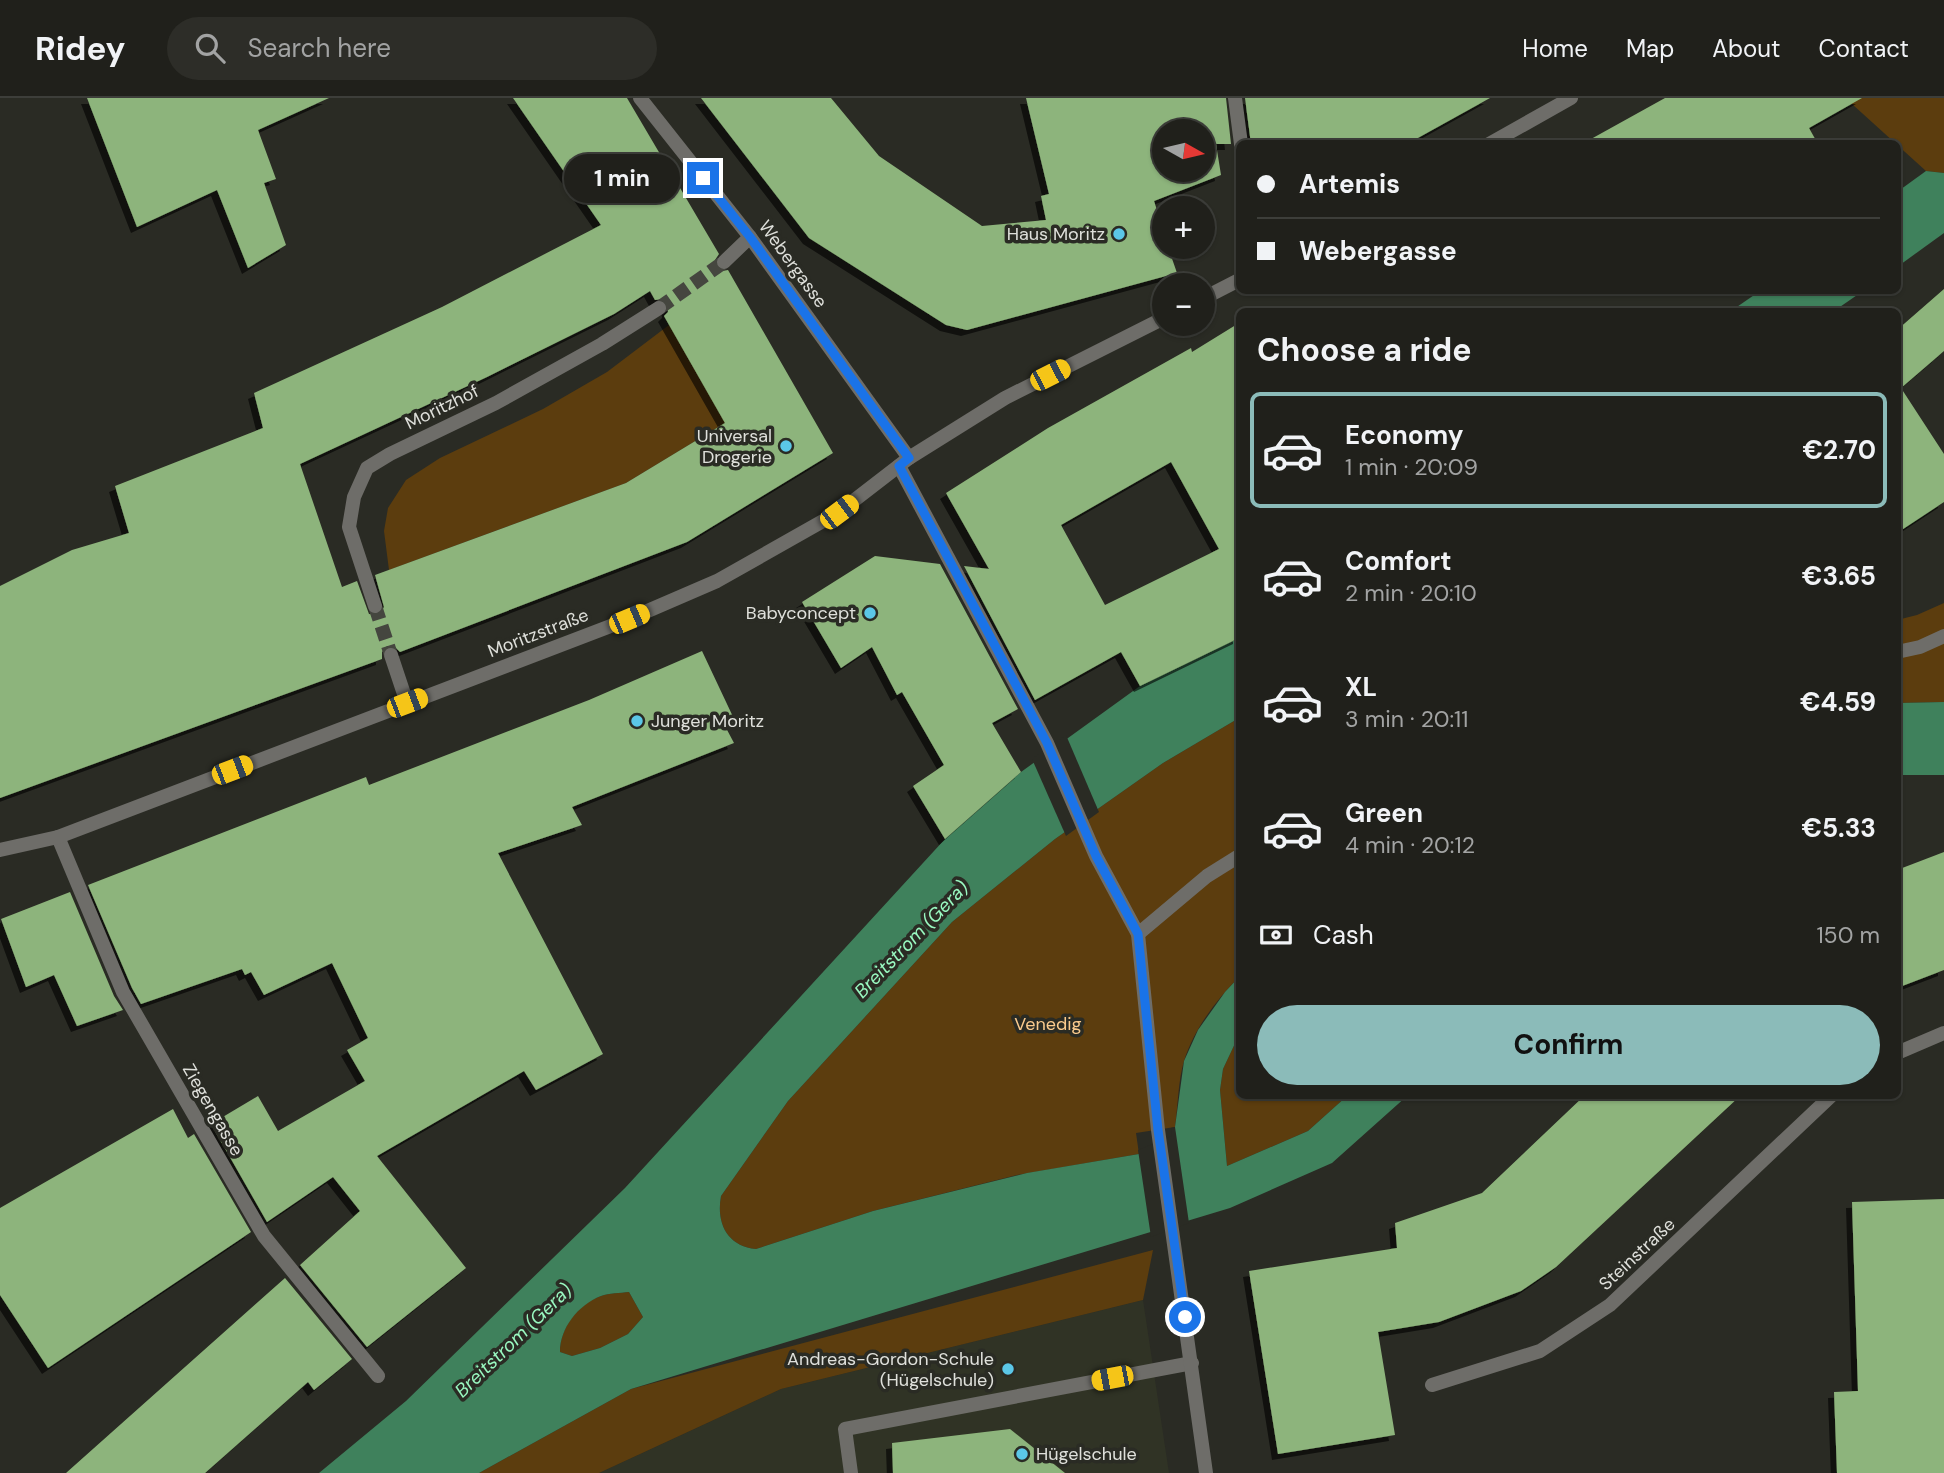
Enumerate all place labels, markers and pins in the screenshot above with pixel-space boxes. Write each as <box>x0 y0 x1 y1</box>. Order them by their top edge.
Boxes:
place label: Haus Moritz <box>1007 222 1105 246</box>
marker: Haus Moritz <box>1111 226 1127 242</box>
place label: Universal Drogerie <box>697 424 772 469</box>
marker: Universal Drogerie <box>778 438 794 454</box>
place label: Babyconcept <box>746 601 856 625</box>
marker: Babyconcept <box>862 605 878 621</box>
place label: Junger Moritz <box>651 709 764 733</box>
marker: Junger Moritz <box>629 713 645 729</box>
place label: Andreas-Gordon-Schule (Hügelschule) <box>787 1347 994 1392</box>
marker: Andreas-Gordon-Schule (Hügelschule) <box>1000 1361 1016 1377</box>
place label: Hügelschule <box>1036 1442 1137 1466</box>
marker: Hügelschule <box>1014 1446 1030 1462</box>

